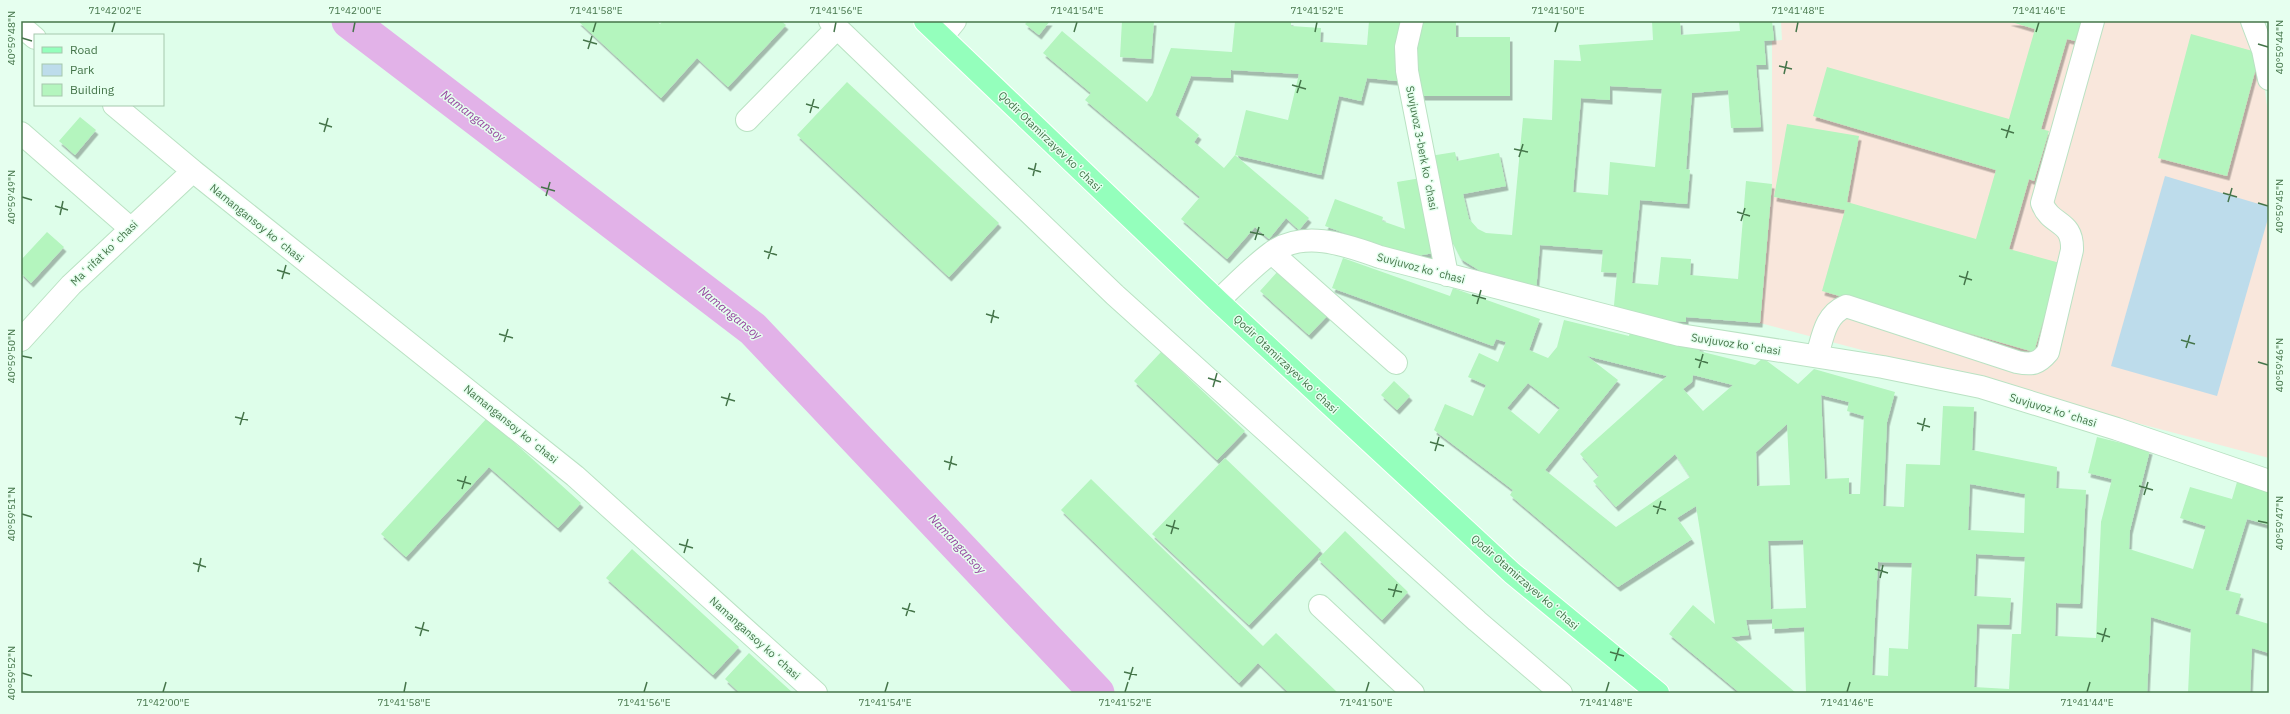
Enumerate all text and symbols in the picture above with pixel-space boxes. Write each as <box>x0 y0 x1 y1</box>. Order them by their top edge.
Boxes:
text: 71°42'02"E <box>88 4 142 17</box>
text: 71°42'00"E <box>328 4 382 17</box>
text: 71°41'58"E <box>569 4 623 17</box>
text: 71°41'56"E <box>809 4 863 17</box>
text: 71°41'54"E <box>1050 4 1104 17</box>
text: 71°41'52"E <box>1290 4 1344 17</box>
text: 71°41'50"E <box>1531 4 1585 17</box>
text: 71°41'48"E <box>1771 4 1825 17</box>
text: 71°41'46"E <box>2012 4 2066 17</box>
text: 40°59'48"N <box>5 11 18 65</box>
text: 40°59'44"N <box>2273 20 2286 74</box>
legend <box>34 34 164 106</box>
text: Road <box>70 42 98 57</box>
text: Park <box>70 62 95 77</box>
text: Building <box>70 82 115 97</box>
street label: Suvjuvoz 3-berk koʻchasi <box>1403 85 1441 211</box>
water label: Namangansoy <box>438 87 509 145</box>
street label: Qodir Otamirzayev koʻchasi <box>995 88 1105 194</box>
text: 40°59'49"N <box>5 170 18 224</box>
text: 40°59'45"N <box>2273 179 2286 233</box>
street label: Namangansoy koʻchasi <box>207 181 307 265</box>
street label: Maʻrifat koʻchasi <box>67 217 141 289</box>
street label: Suvjuvoz koʻchasi <box>1376 250 1466 286</box>
water label: Namangansoy <box>696 283 766 343</box>
street label: Qodir Otamirzayev koʻchasi <box>1231 312 1341 416</box>
text: 40°59'50"N <box>5 329 18 383</box>
street label: Suvjuvoz koʻchasi <box>1690 330 1782 358</box>
text: 40°59'46"N <box>2273 338 2286 392</box>
street label: Namangansoy koʻchasi <box>461 382 561 466</box>
street label: Suvjuvoz koʻchasi <box>2008 390 2098 430</box>
text: 40°59'51"N <box>5 487 18 541</box>
text: 40°59'47"N <box>2273 496 2286 550</box>
water label: Namangansoy <box>926 510 990 578</box>
street label: Qodir Otamirzayev koʻchasi <box>1468 531 1582 633</box>
street label: Namangansoy koʻchasi <box>707 594 803 682</box>
text: 40°59'52"N <box>5 646 18 700</box>
text: 71°42'00"E <box>136 696 190 709</box>
text: 71°41'58"E <box>377 696 431 709</box>
text: 71°41'56"E <box>617 696 671 709</box>
text: 71°41'54"E <box>858 696 912 709</box>
text: 71°41'52"E <box>1098 696 1152 709</box>
text: 71°41'50"E <box>1339 696 1393 709</box>
text: 71°41'48"E <box>1579 696 1633 709</box>
text: 71°41'46"E <box>1820 696 1874 709</box>
text: 71°41'44"E <box>2060 696 2114 709</box>

